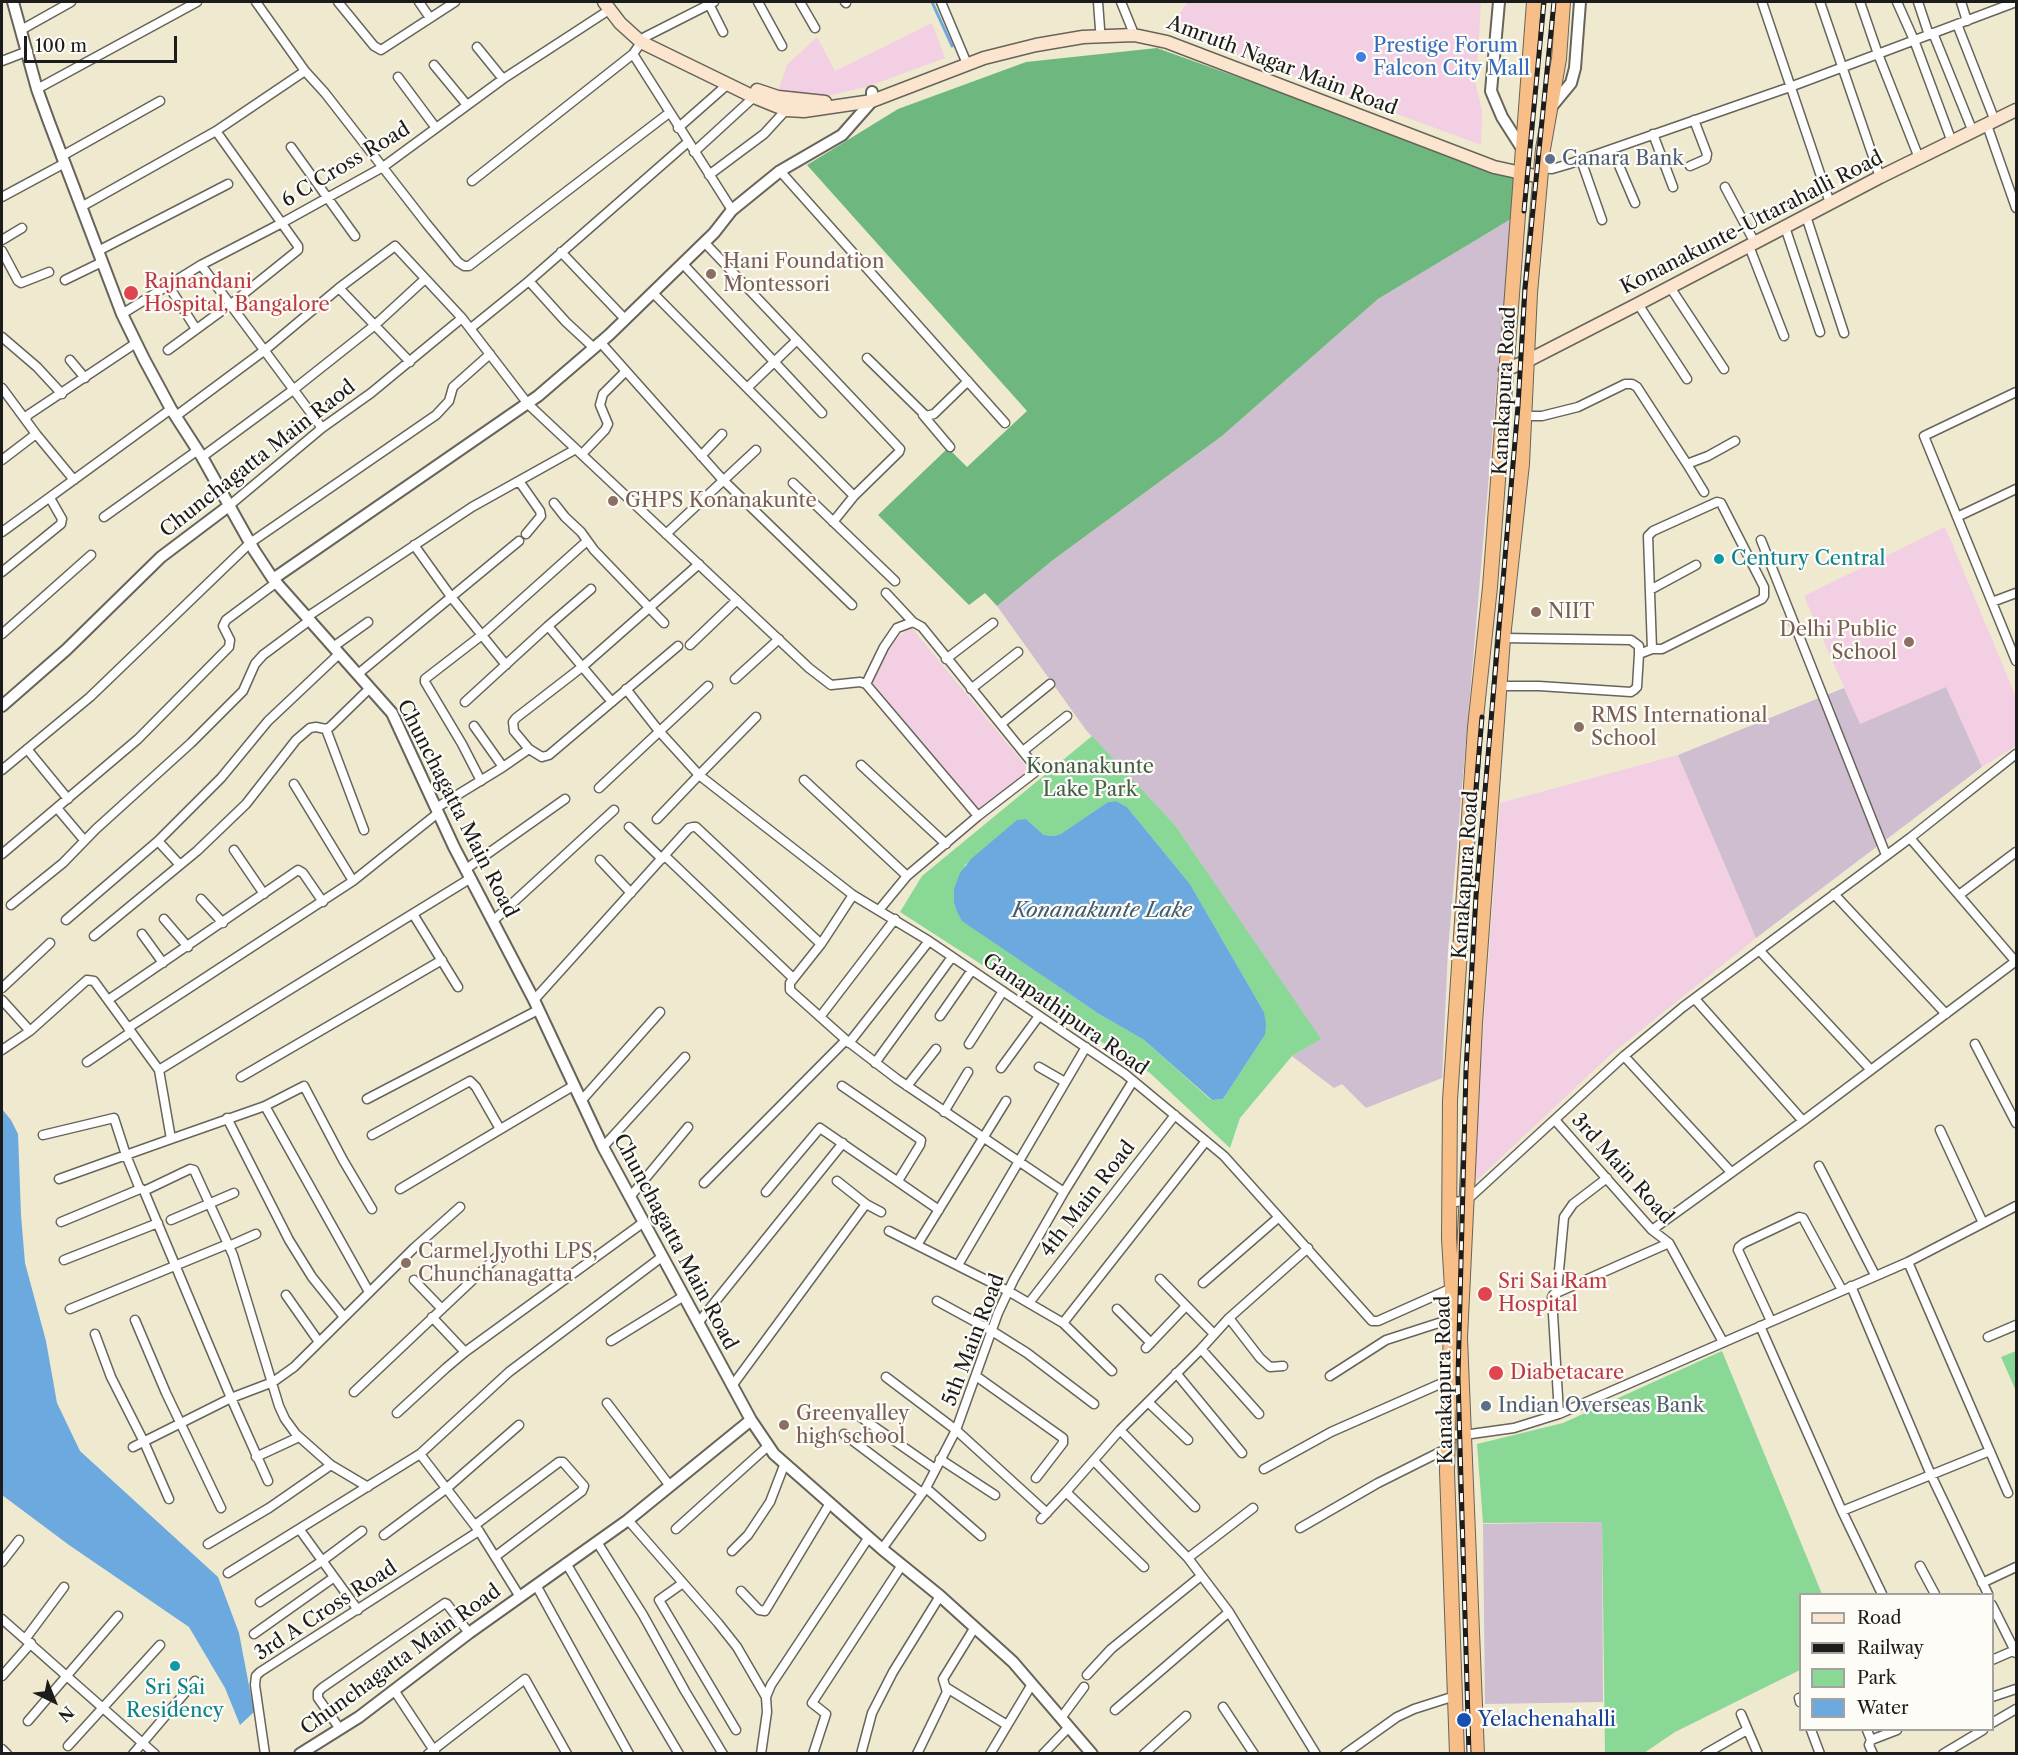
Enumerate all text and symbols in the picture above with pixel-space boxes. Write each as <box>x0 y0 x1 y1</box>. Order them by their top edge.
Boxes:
street label: Amruth Nagar Main Road <box>1164 11 1400 121</box>
scale bar <box>27 24 180 62</box>
place label: Prestige Forum Falcon City Mall <box>1373 34 1530 81</box>
text: 100 m <box>35 35 87 57</box>
marker: Prestige Forum Falcon City Mall <box>1354 50 1368 64</box>
street label: 6 C Cross Road <box>277 117 415 213</box>
street label: Konanakunte-Uttarahalli Road <box>1617 146 1887 300</box>
place label: Canara Bank <box>1562 147 1684 171</box>
marker: Canara Bank <box>1543 152 1557 166</box>
place label: Hani Foundation Montessori <box>723 250 884 297</box>
marker: Hani Foundation Montessori <box>704 267 718 281</box>
place label: Rajnandani Hospital, Bangalore <box>144 270 330 317</box>
marker: Rajnandani Hospital, Bangalore <box>122 284 140 302</box>
street label: Kanakapura Road <box>1489 306 1521 476</box>
street label: Chunchagatta Main Raod <box>155 375 361 543</box>
place label: GHPS Konanakunte <box>625 489 817 513</box>
marker: GHPS Konanakunte <box>606 494 620 508</box>
place label: Century Central <box>1731 547 1885 571</box>
marker: Century Central <box>1712 552 1726 566</box>
place label: NIIT <box>1548 600 1595 624</box>
marker: NIIT <box>1529 605 1543 619</box>
place label: Delhi Public School <box>1780 618 1897 665</box>
marker: Delhi Public School <box>1902 635 1916 649</box>
street label: Chunchagatta Main Road <box>392 696 522 922</box>
place label: RMS International School <box>1591 704 1767 751</box>
marker: RMS International School <box>1572 720 1586 734</box>
park label: Konanakunte Lake Park <box>1026 755 1154 802</box>
street label: Kanakapura Road <box>1448 790 1484 960</box>
water label: Konanakunte Lake <box>1012 898 1192 924</box>
street label: Ganapathipura Road <box>978 949 1152 1081</box>
street label: 3rd Main Road <box>1566 1109 1678 1229</box>
street label: Chunchagatta Main Road <box>608 1130 742 1354</box>
street label: 4th Main Road <box>1035 1136 1141 1262</box>
place label: Carmel Jyothi LPS, Chunchanagatta <box>418 1240 598 1287</box>
marker: Carmel Jyothi LPS, Chunchanagatta <box>399 1256 413 1270</box>
street label: 5th Main Road <box>938 1270 1010 1410</box>
place label: Sri Sai Ram Hospital <box>1498 1270 1607 1317</box>
marker: Sri Sai Ram Hospital <box>1476 1285 1494 1303</box>
street label: Kanakapura Road <box>1432 1295 1458 1465</box>
place label: Diabetacare <box>1510 1361 1624 1385</box>
marker: Diabetacare <box>1487 1364 1505 1382</box>
place label: Indian Overseas Bank <box>1498 1394 1704 1418</box>
marker: Indian Overseas Bank <box>1479 1399 1493 1413</box>
place label: Greenvalley high school <box>796 1402 909 1449</box>
marker: Greenvalley high school <box>777 1418 791 1432</box>
street label: 3rd A Cross Road <box>250 1556 402 1666</box>
street label: Chunchagatta Main Road <box>296 1579 506 1741</box>
legend <box>1799 1593 1994 1731</box>
text: Road <box>1857 1607 1902 1629</box>
text: Railway <box>1857 1637 1924 1659</box>
marker: Sri Sai Residency <box>168 1659 182 1673</box>
text: Park <box>1857 1667 1896 1689</box>
north arrow <box>24 1671 84 1731</box>
place label: Sri Sai Residency <box>126 1676 224 1723</box>
text: Water <box>1857 1697 1909 1719</box>
text: N <box>54 1702 78 1726</box>
place label: Yelachenahalli <box>1478 1708 1616 1732</box>
marker: Yelachenahalli <box>1455 1711 1473 1729</box>

